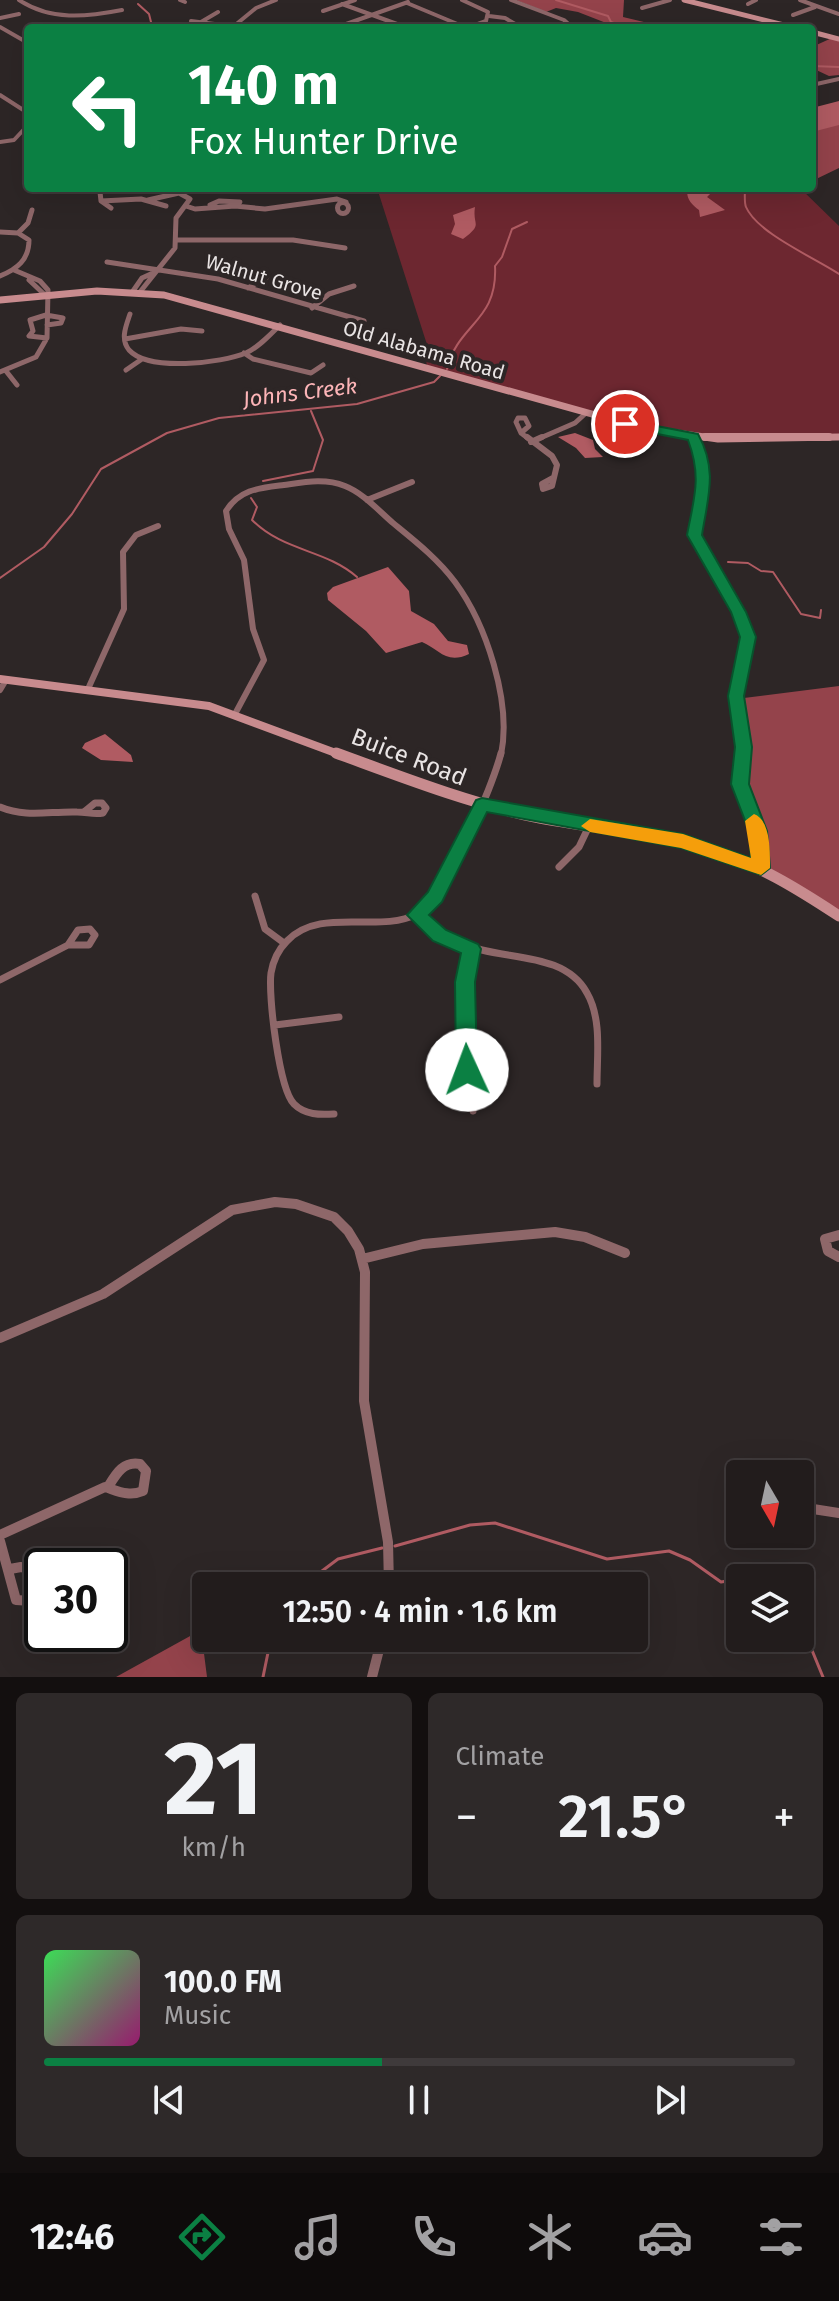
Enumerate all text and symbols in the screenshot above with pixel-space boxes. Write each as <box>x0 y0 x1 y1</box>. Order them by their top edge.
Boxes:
text: 140 m <box>188 52 339 119</box>
icon: left <box>56 56 160 160</box>
text: Fox Hunter Drive <box>188 120 459 164</box>
street label: Walnut Grove <box>203 249 325 305</box>
street label: Old Alabama Road <box>340 315 508 385</box>
water label: Johns Creek <box>240 372 359 413</box>
pin <box>591 390 659 458</box>
icon: arrive <box>603 402 647 446</box>
street label: Buice Road <box>347 722 471 792</box>
position arrow <box>425 1028 509 1112</box>
north arrow <box>726 1460 814 1548</box>
map controls <box>726 1460 814 1652</box>
speed limit sign: 30 <box>24 1548 128 1652</box>
button: layers <box>726 1564 814 1652</box>
text: 12:50 · 4 min · 1.6 km <box>283 1594 557 1630</box>
text: 21 <box>164 1717 264 1842</box>
text: Climate <box>456 1741 544 1772</box>
text: 21.5° <box>558 1781 692 1853</box>
text: − <box>456 1791 478 1844</box>
text: + <box>773 1791 795 1844</box>
text: km/h <box>182 1832 246 1863</box>
text: 100.0 FM <box>164 1964 282 2000</box>
text: Music <box>164 2000 231 2031</box>
icon: previous <box>147 2078 191 2122</box>
icon: pause <box>397 2078 441 2122</box>
icon: next <box>648 2078 692 2122</box>
icon: directions <box>174 2209 230 2265</box>
icon: music <box>290 2209 346 2265</box>
icon: phone <box>406 2209 462 2265</box>
icon: climate <box>522 2209 578 2265</box>
icon: car <box>637 2209 693 2265</box>
icon: filters <box>753 2209 809 2265</box>
text: 12:46 <box>30 2215 114 2259</box>

